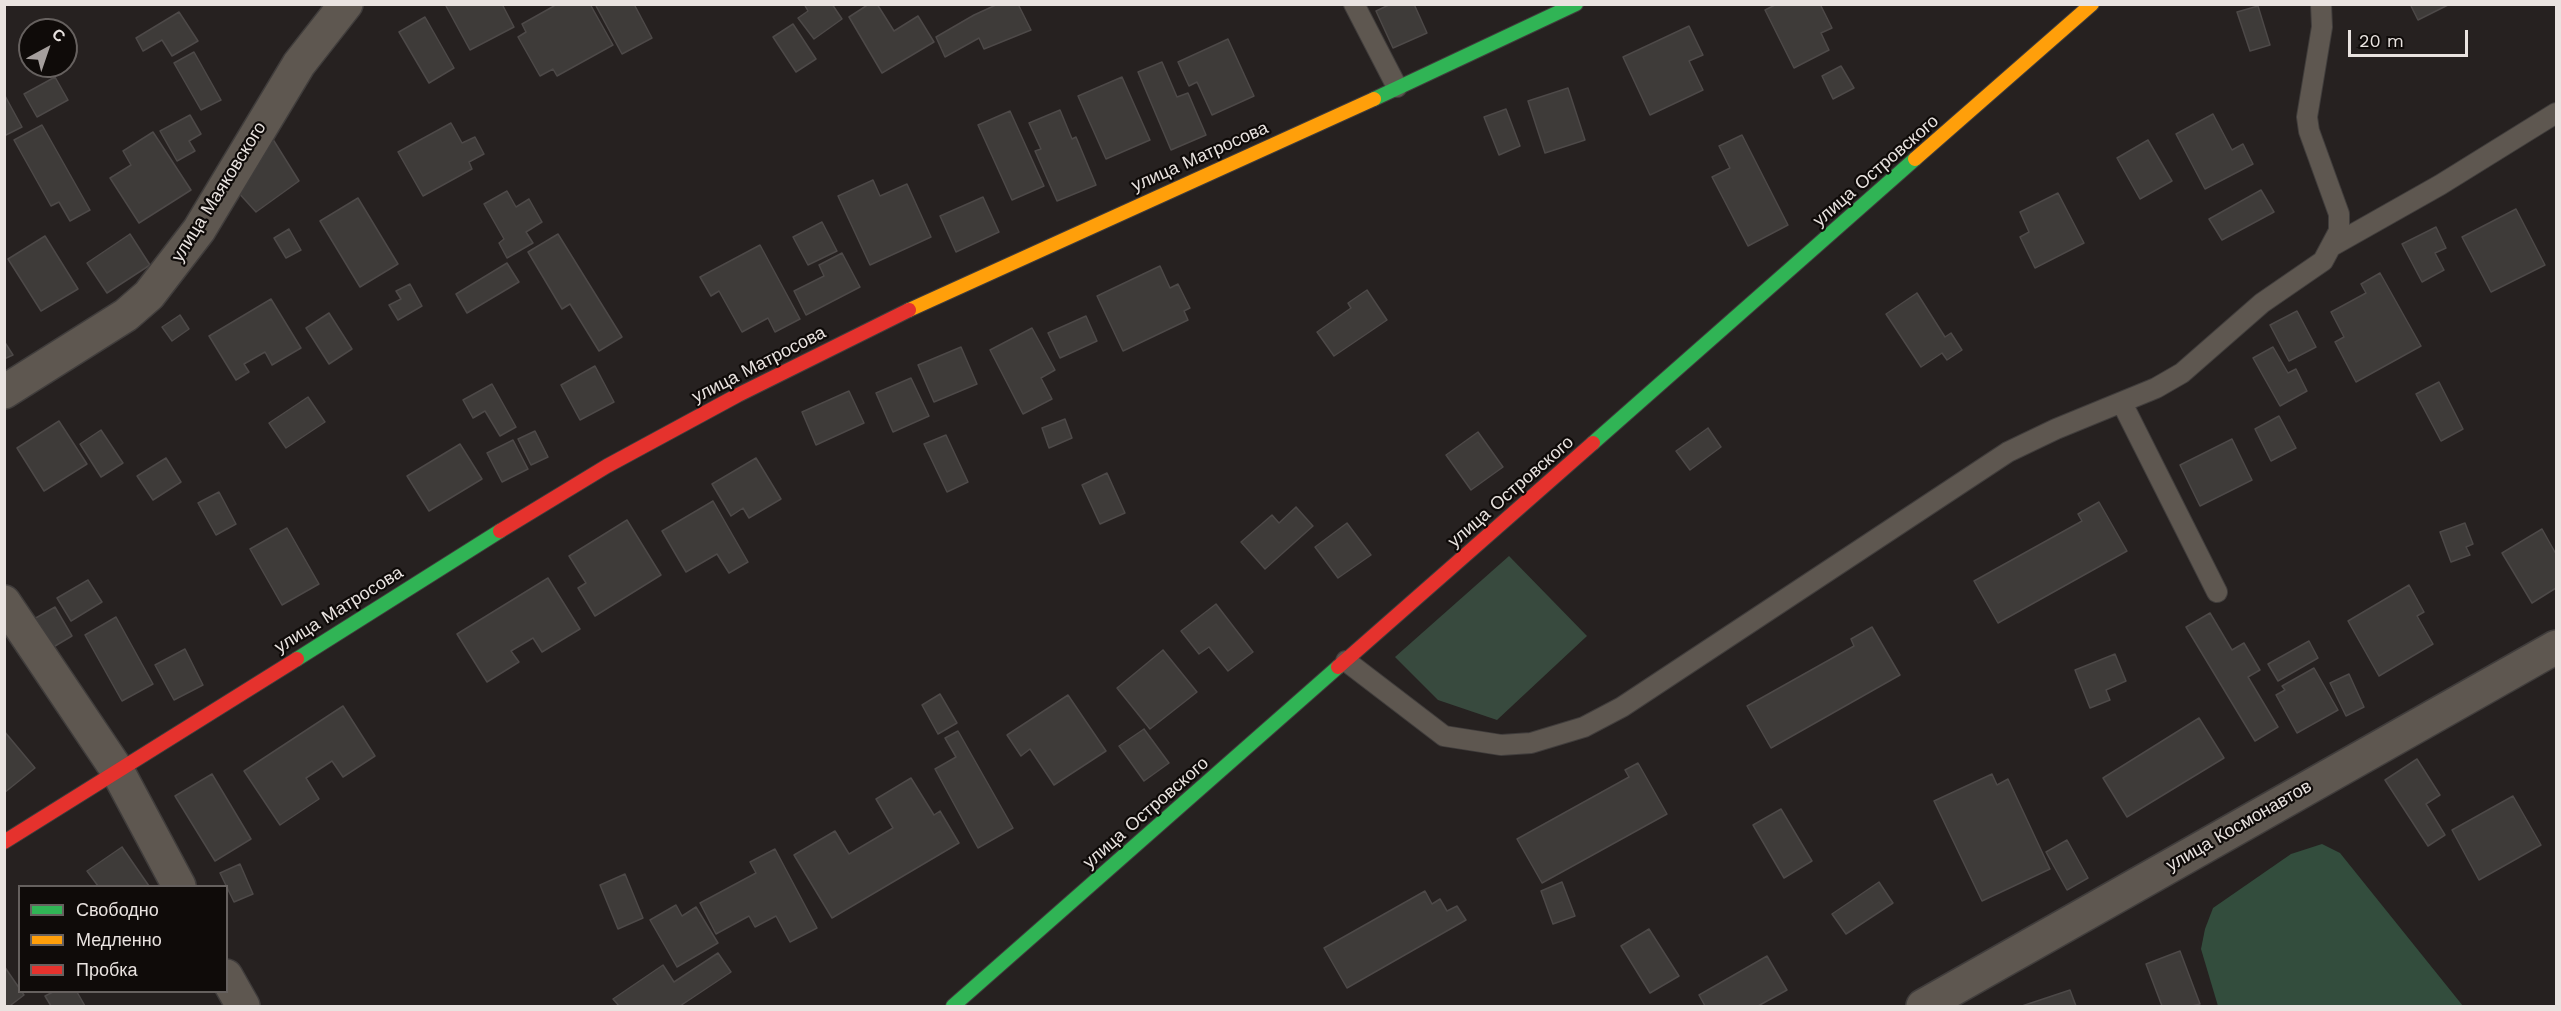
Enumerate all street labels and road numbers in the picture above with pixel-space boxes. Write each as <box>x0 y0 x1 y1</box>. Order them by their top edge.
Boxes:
street label: улица Островского <box>1809 111 1943 231</box>
street label: улица Матросова <box>1128 117 1272 197</box>
street label: улица Маяковского <box>167 118 271 266</box>
street label: улица Матросова <box>688 322 830 408</box>
street label: улица Островского <box>1444 432 1578 552</box>
street label: улица Матросова <box>271 562 407 658</box>
street label: улица Островского <box>1079 753 1213 873</box>
street label: улица Космонавтов <box>2162 776 2316 876</box>

